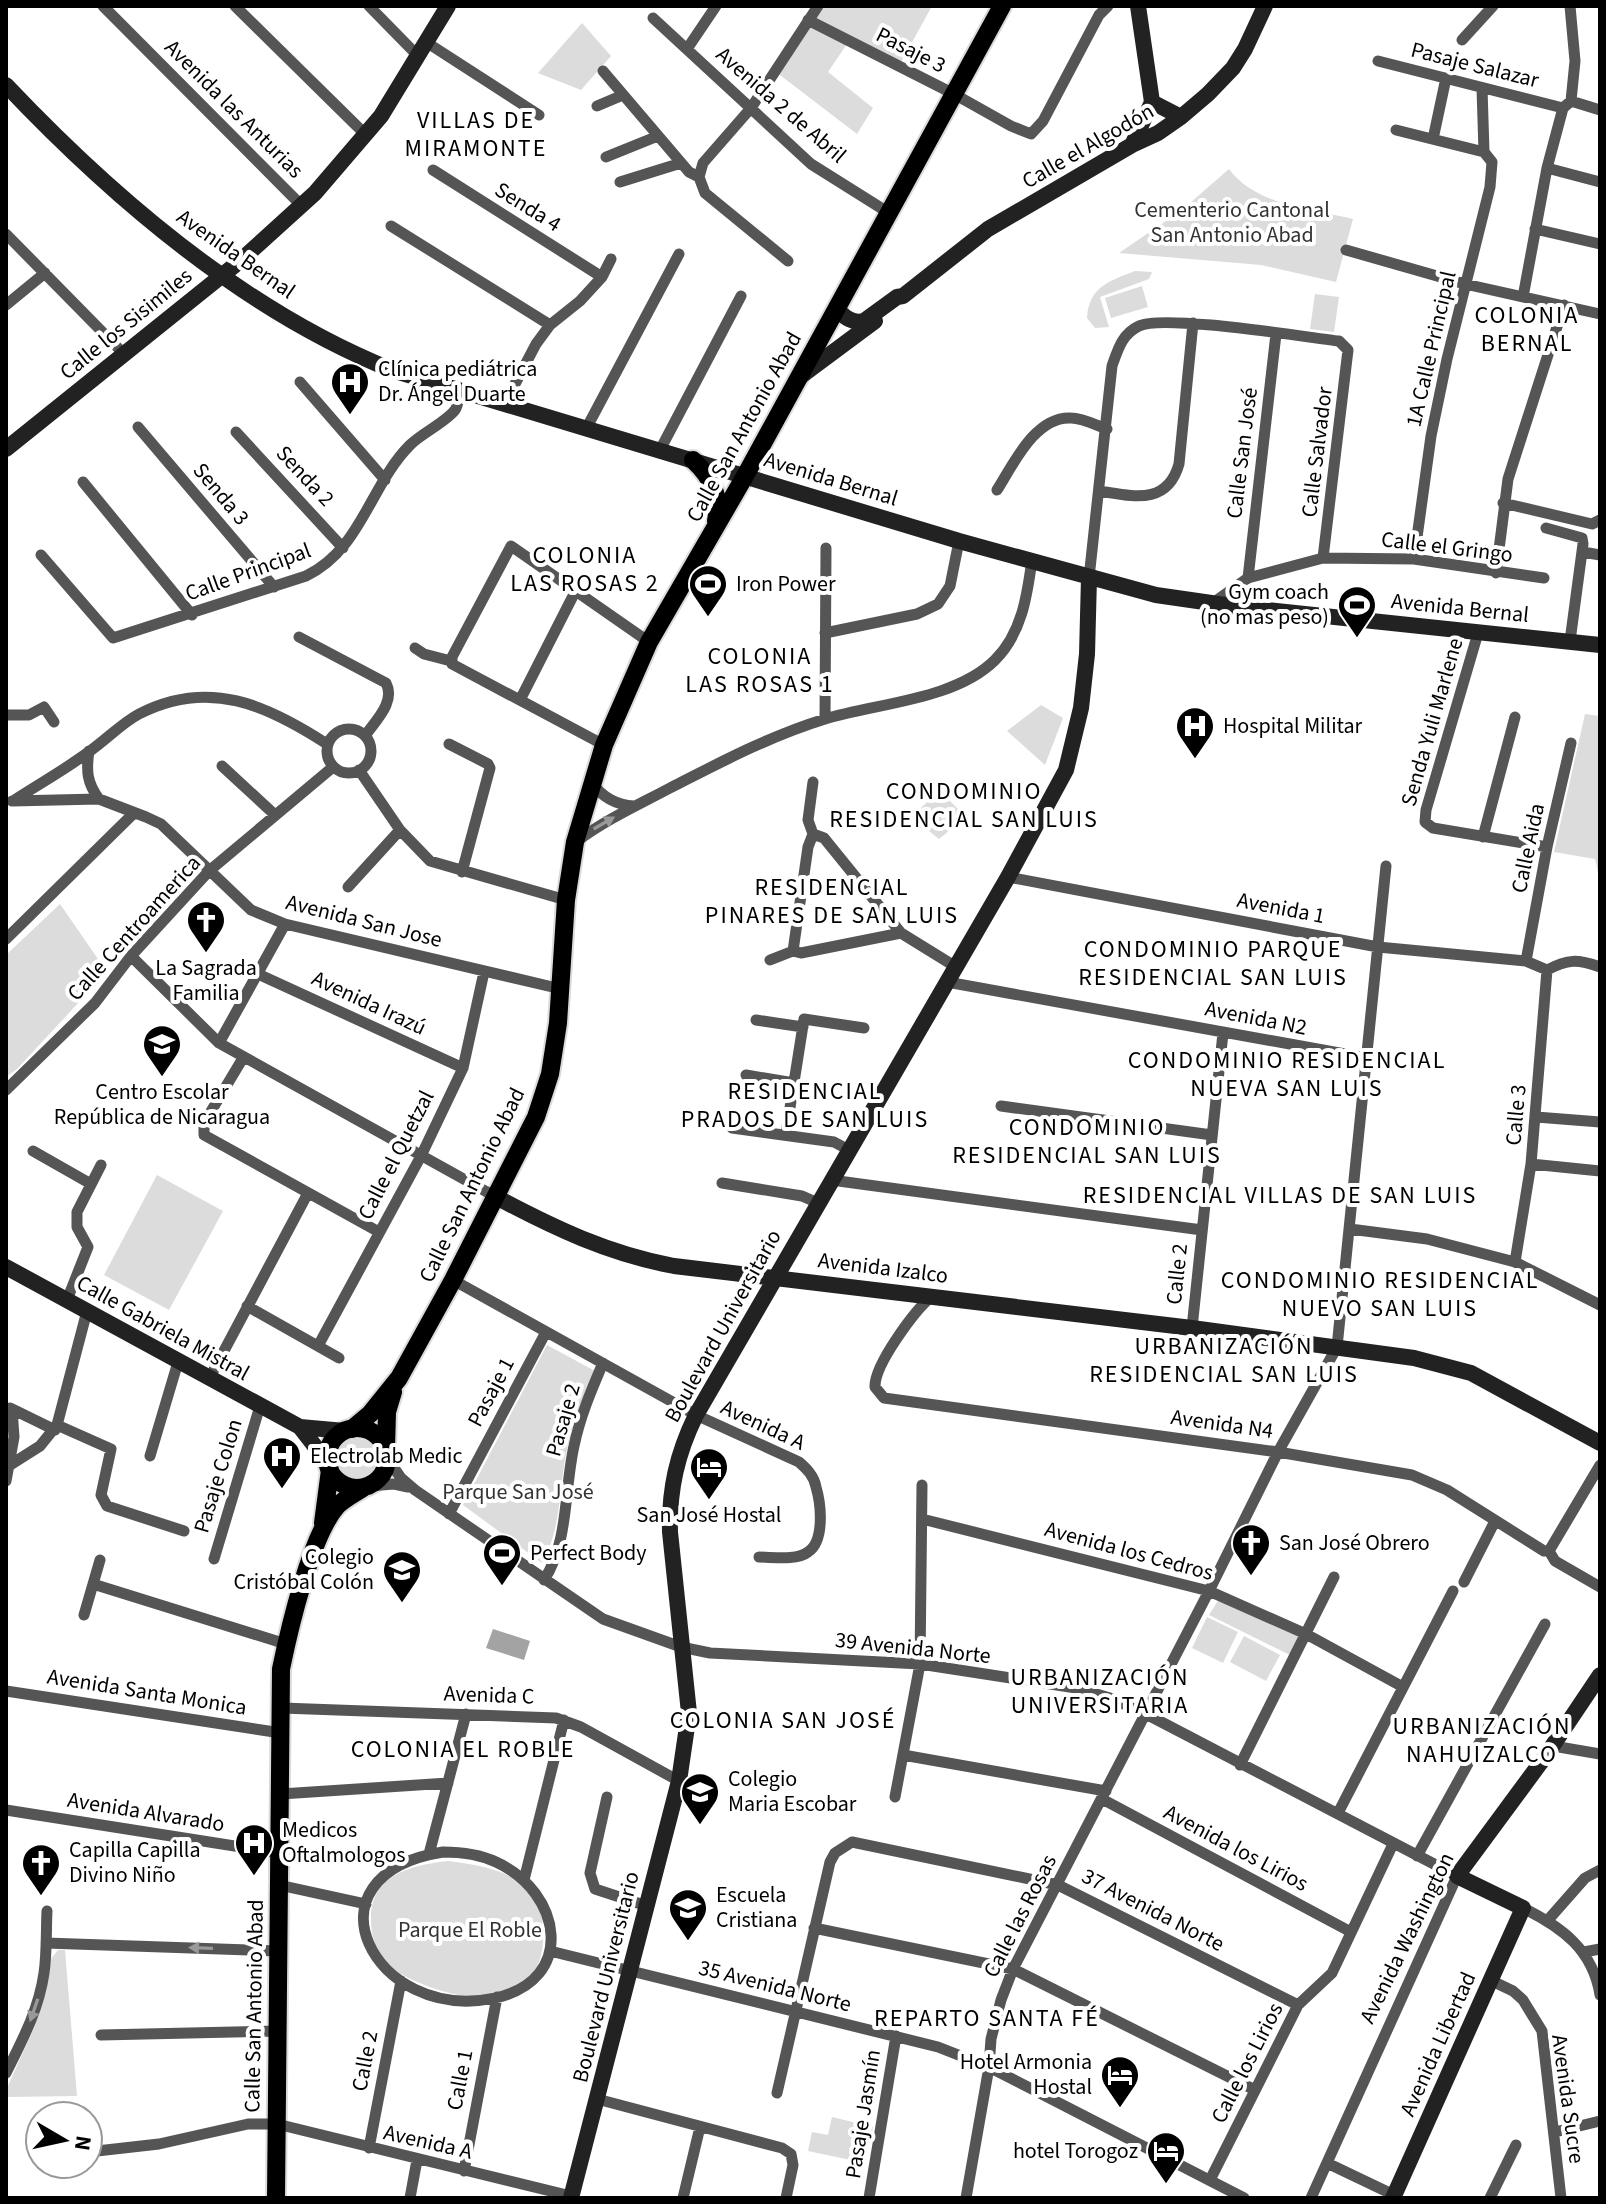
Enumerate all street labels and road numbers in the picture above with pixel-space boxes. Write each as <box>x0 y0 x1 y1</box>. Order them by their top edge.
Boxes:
street label: Pasaje 3 <box>871 19 951 81</box>
street label: Avenida las Anturias <box>157 32 311 186</box>
street label: Pasaje Salazar <box>1408 34 1543 96</box>
street label: Avenida 2 de Abril <box>709 39 853 171</box>
street label: Calle el Algodón <box>1016 95 1160 197</box>
street label: Senda 4 <box>488 174 568 240</box>
street label: Avenida Bernal <box>170 201 302 307</box>
street label: Calle los Sisimiles <box>53 260 199 388</box>
street label: 1A Calle Principal <box>1398 268 1464 430</box>
street label: Calle San Antonio Abad <box>678 326 810 528</box>
street label: Calle San José <box>1218 385 1266 520</box>
street label: Calle Salvador <box>1293 385 1341 519</box>
street label: Senda 2 <box>268 438 342 514</box>
street label: Avenida Bernal <box>760 443 902 515</box>
street label: Senda 3 <box>185 456 257 532</box>
street label: Calle el Gringo <box>1379 523 1515 571</box>
street label: Calle Principal <box>181 534 315 610</box>
street label: Avenida Bernal <box>1390 585 1530 631</box>
street label: Senda Yuli Marlene <box>1393 634 1471 810</box>
street label: Calle Aida <box>1503 800 1553 896</box>
street label: Calle Centroamerica <box>60 848 208 1008</box>
street label: Avenida 1 <box>1234 884 1328 932</box>
street label: Avenida San Jose <box>283 886 445 956</box>
street label: Avenida Irazú <box>306 962 432 1044</box>
street label: Avenida N2 <box>1202 992 1310 1044</box>
street label: Calle San Antonio Abad <box>411 1082 533 1288</box>
street label: Calle 3 <box>1497 1083 1535 1147</box>
street label: Calle el Quetzal <box>350 1085 442 1225</box>
street label: Boulevard Universitario <box>657 1224 789 1428</box>
street label: Calle 2 <box>1158 1242 1196 1306</box>
street label: Avenida Izalco <box>816 1244 950 1292</box>
street label: Calle Gabriela Mistral <box>71 1267 255 1389</box>
street label: Pasaje 1 <box>459 1352 523 1432</box>
street label: Pasaje 2 <box>537 1380 589 1460</box>
street label: Avenida A <box>715 1391 811 1459</box>
street label: Avenida N4 <box>1169 1401 1275 1447</box>
street label: Pasaje Colon <box>185 1415 251 1537</box>
street label: Avenida los Cedros <box>1041 1513 1217 1589</box>
street label: 39 Avenida Norte <box>834 1624 992 1672</box>
street label: Avenida Santa Monica <box>45 1660 249 1724</box>
street label: Avenida C <box>443 1677 535 1713</box>
street label: Avenida Alvarado <box>65 1784 227 1840</box>
street label: Avenida los Lirios <box>1158 1796 1314 1900</box>
street label: Avenida Washington <box>1352 1847 1462 2029</box>
street label: Calle las Rosas <box>975 1849 1065 1983</box>
street label: 37 Avenida Norte <box>1076 1860 1230 1960</box>
street label: Boulevard Universitario <box>564 1868 648 2086</box>
street label: Calle San Antonio Abad <box>236 1899 272 2113</box>
street label: 35 Avenida Norte <box>695 1952 855 2020</box>
street label: Avenida Libertad <box>1392 1967 1484 2121</box>
street label: Calle los Lirios <box>1203 1997 1291 2129</box>
street label: Calle 2 <box>343 2028 387 2094</box>
street label: Avenida Sucre <box>1543 2032 1593 2166</box>
street label: Calle 1 <box>438 2047 482 2113</box>
street label: Pasaje Jasmín <box>837 2047 889 2181</box>
street label: Avenida A <box>381 2116 475 2168</box>

